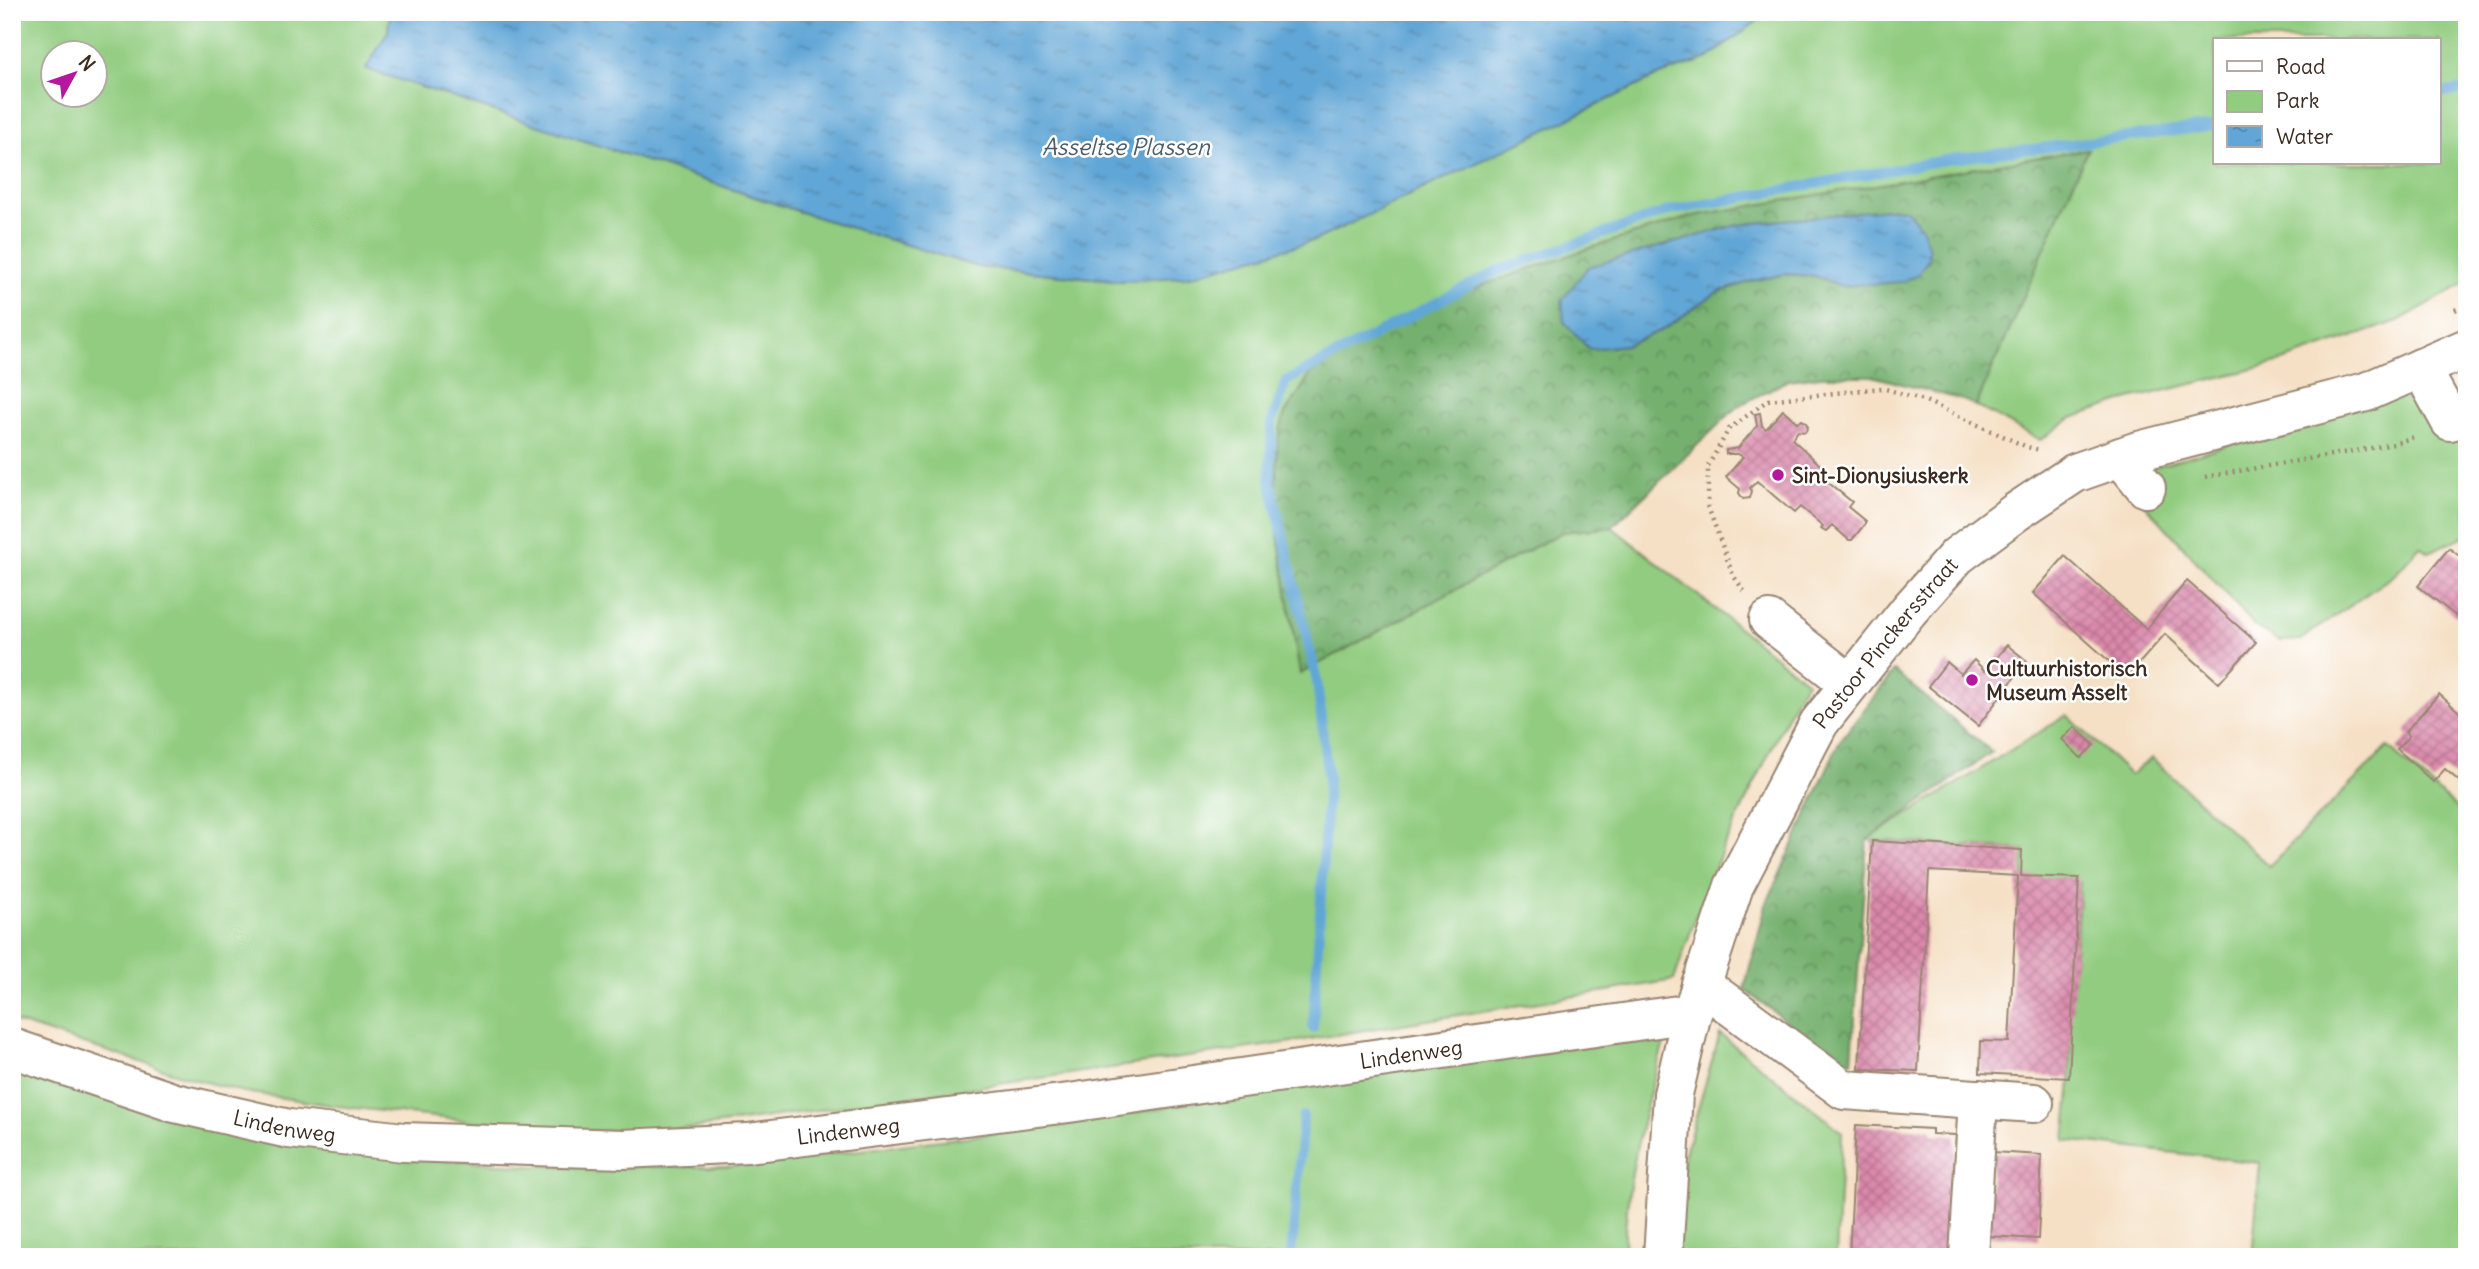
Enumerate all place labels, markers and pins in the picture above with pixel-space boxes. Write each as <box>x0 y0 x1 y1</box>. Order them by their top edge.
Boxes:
place label: Sint-Dionysiuskerk <box>1792 462 1969 489</box>
marker: Sint-Dionysiuskerk <box>1770 467 1786 483</box>
place label: Cultuurhistorisch Museum Asselt <box>1986 655 2147 706</box>
marker: Cultuurhistorisch Museum Asselt <box>1964 672 1980 688</box>

